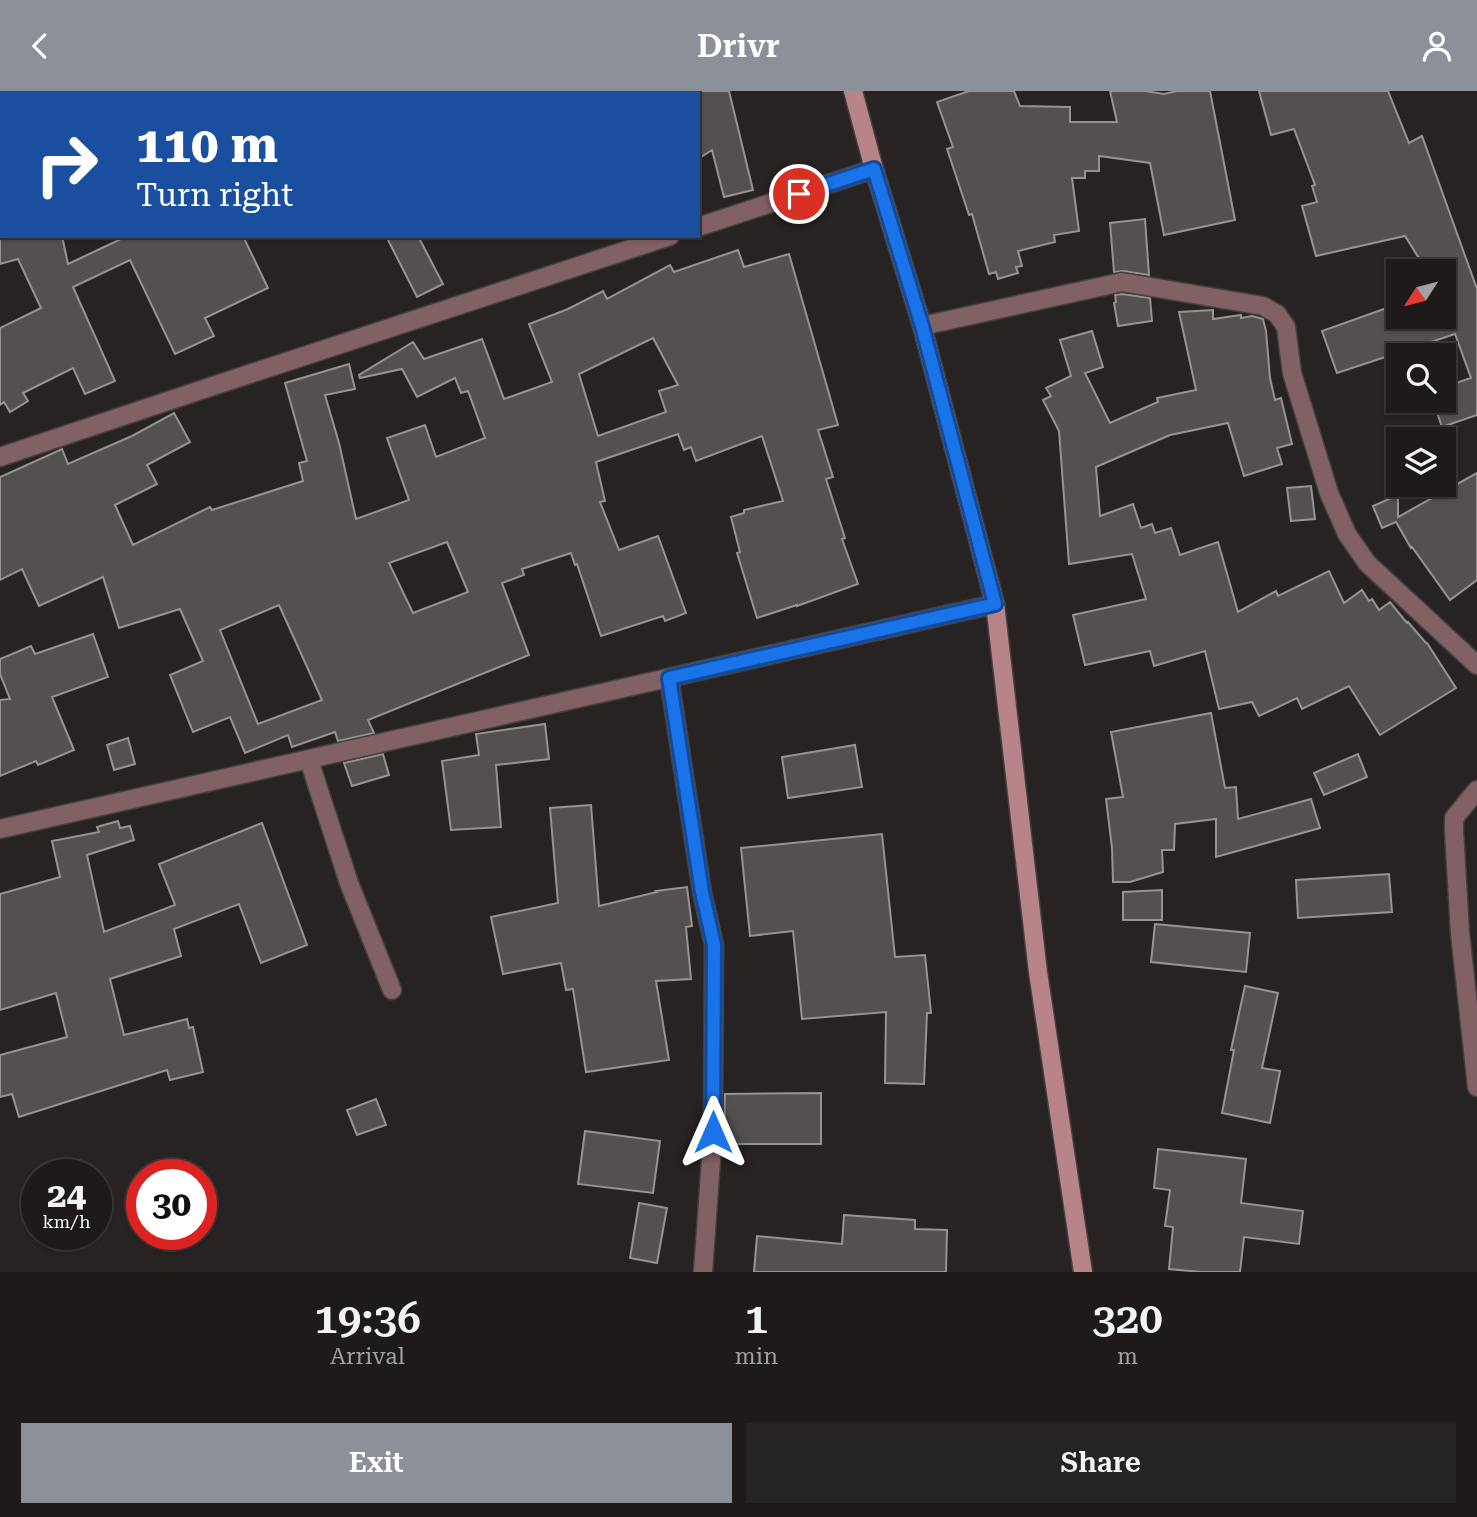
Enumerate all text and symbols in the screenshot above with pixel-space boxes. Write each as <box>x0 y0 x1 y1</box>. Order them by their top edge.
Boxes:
icon: back <box>21 27 59 65</box>
text: Drivr <box>697 27 780 65</box>
icon: person <box>1418 27 1456 65</box>
text: 110 m <box>136 117 278 174</box>
icon: right <box>21 119 112 210</box>
pin <box>769 164 829 224</box>
icon: arrive <box>780 175 818 213</box>
text: Turn right <box>136 176 293 214</box>
north arrow <box>1386 259 1456 329</box>
map controls <box>1386 259 1456 497</box>
button: search <box>1386 343 1456 413</box>
button: layers <box>1386 427 1456 497</box>
position arrow <box>676 1095 750 1169</box>
speed limit sign: 30 <box>126 1159 217 1250</box>
text: 24 <box>47 1175 86 1216</box>
text: km/h <box>42 1211 91 1232</box>
text: 19:36 <box>314 1294 421 1343</box>
text: 1 <box>745 1294 768 1343</box>
text: 320 <box>1092 1294 1163 1343</box>
text: Arrival <box>330 1343 405 1370</box>
text: min <box>735 1343 778 1370</box>
text: m <box>1117 1343 1138 1370</box>
button: Exit <box>21 1423 732 1503</box>
button: Share <box>746 1423 1456 1503</box>

